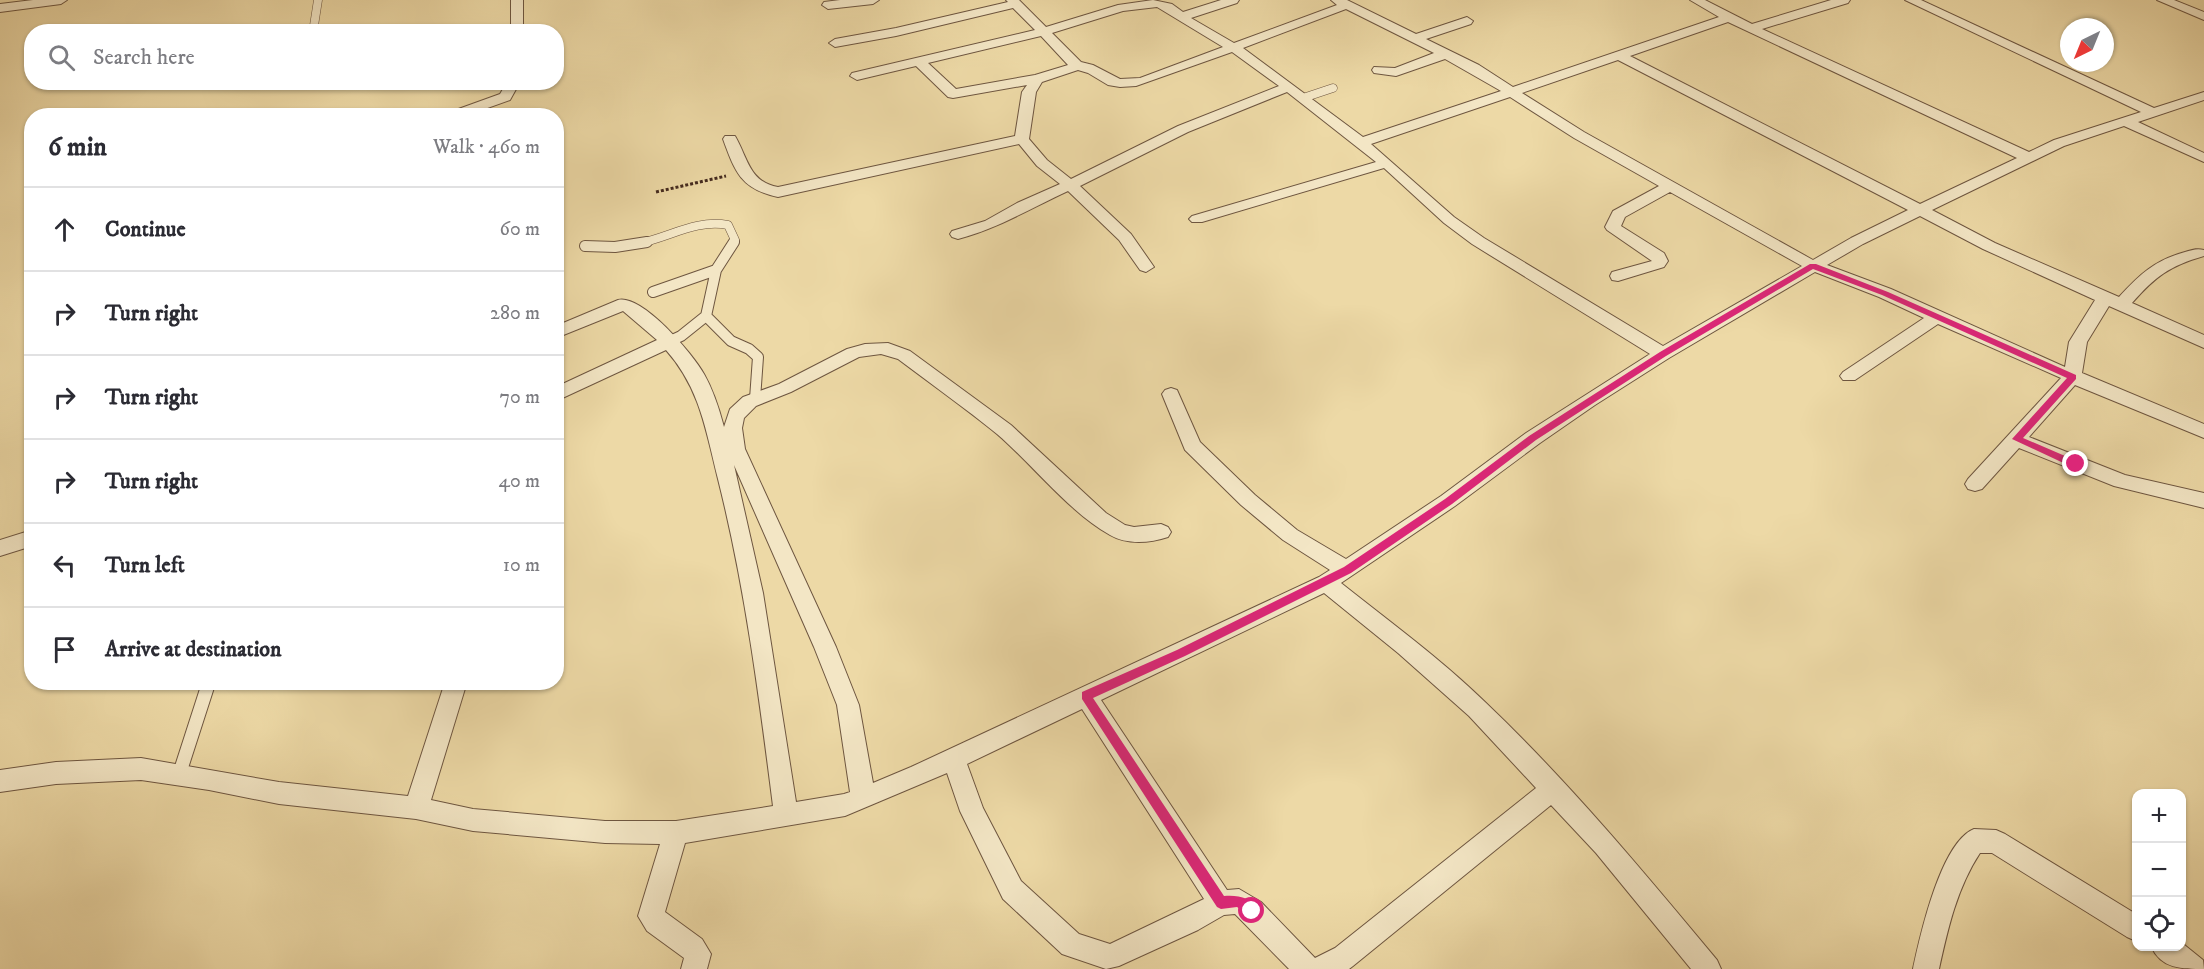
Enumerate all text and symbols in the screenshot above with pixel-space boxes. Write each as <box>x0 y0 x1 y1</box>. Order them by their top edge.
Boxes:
north arrow <box>2060 18 2114 72</box>
search box <box>24 24 564 90</box>
icon: search <box>45 41 78 74</box>
text: Search here <box>93 44 195 71</box>
text: 6 min <box>48 131 107 164</box>
text: Walk · 460 m <box>433 135 540 160</box>
icon: ahead <box>48 213 81 246</box>
text: Continue <box>105 216 186 243</box>
text: 60 m <box>500 217 540 242</box>
icon: right <box>48 297 81 330</box>
text: Turn right <box>105 300 198 327</box>
text: 280 m <box>490 301 540 326</box>
icon: right <box>48 381 81 414</box>
text: Turn right <box>105 384 198 411</box>
text: 70 m <box>499 385 540 410</box>
route end <box>2062 450 2088 476</box>
icon: right <box>48 465 81 498</box>
text: Turn right <box>105 468 198 495</box>
text: 40 m <box>498 469 540 494</box>
icon: left <box>48 549 81 582</box>
text: Turn left <box>105 552 185 579</box>
text: 10 m <box>503 553 540 578</box>
icon: arrive <box>48 633 81 666</box>
text: Arrive at destination <box>105 636 282 663</box>
map controls <box>2132 789 2186 951</box>
button: + <box>2132 789 2186 843</box>
button: − <box>2132 843 2186 897</box>
route start <box>1238 897 1264 923</box>
button: locate <box>2132 897 2186 951</box>

